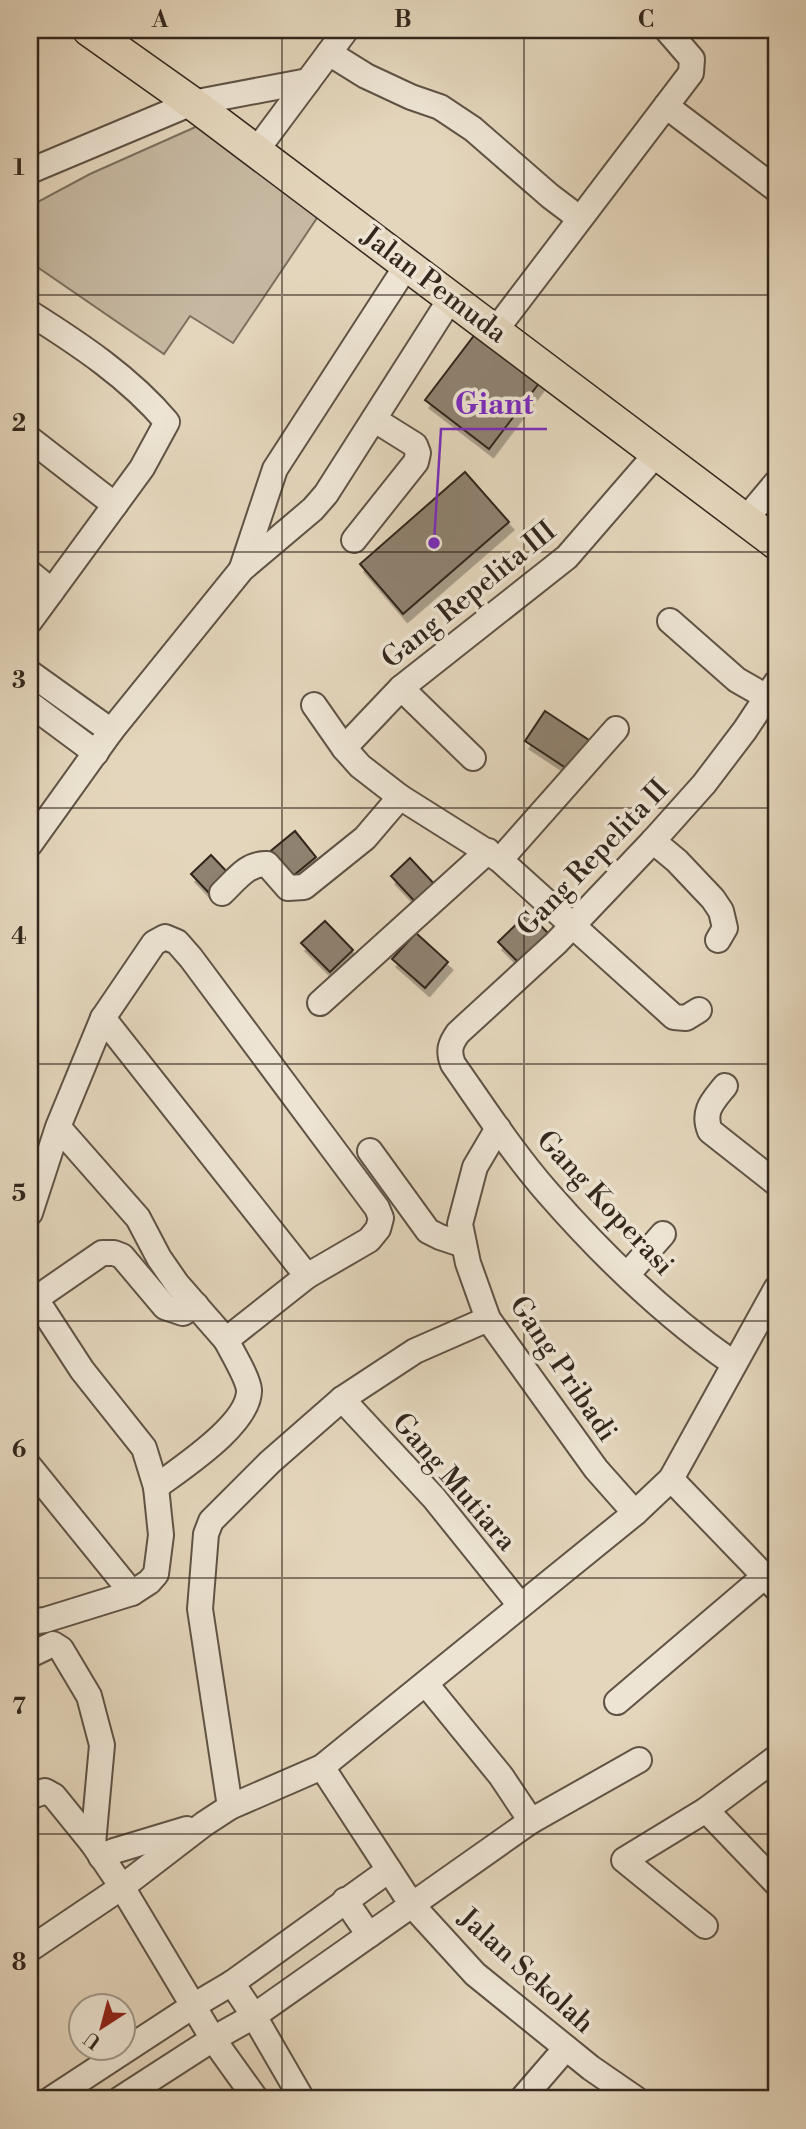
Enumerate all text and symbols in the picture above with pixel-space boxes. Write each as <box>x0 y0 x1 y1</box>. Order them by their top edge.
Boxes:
text: A <box>151 6 169 34</box>
text: B <box>394 6 412 34</box>
text: C <box>638 6 654 34</box>
text: 1 <box>13 154 25 182</box>
street label: Jalan Pemuda <box>354 218 514 352</box>
callout: Giant <box>441 378 547 429</box>
text: Giant <box>455 386 534 424</box>
text: 2 <box>12 410 26 438</box>
street label: Gang Repelita III <box>375 514 564 676</box>
text: 3 <box>12 667 26 695</box>
street label: Gang Repelita II <box>510 772 677 944</box>
text: 4 <box>11 923 27 951</box>
street label: Gang Koperasi <box>529 1123 681 1283</box>
text: 5 <box>12 1180 26 1208</box>
street label: Gang Pribadi <box>501 1290 625 1448</box>
street label: Gang Mutiara <box>384 1406 524 1559</box>
text: 6 <box>12 1436 26 1464</box>
text: 7 <box>12 1693 26 1721</box>
street label: Jalan Sekolah <box>450 1900 601 2041</box>
text: 8 <box>12 1949 26 1977</box>
north arrow <box>66 1993 136 2062</box>
text: U <box>79 2026 106 2054</box>

